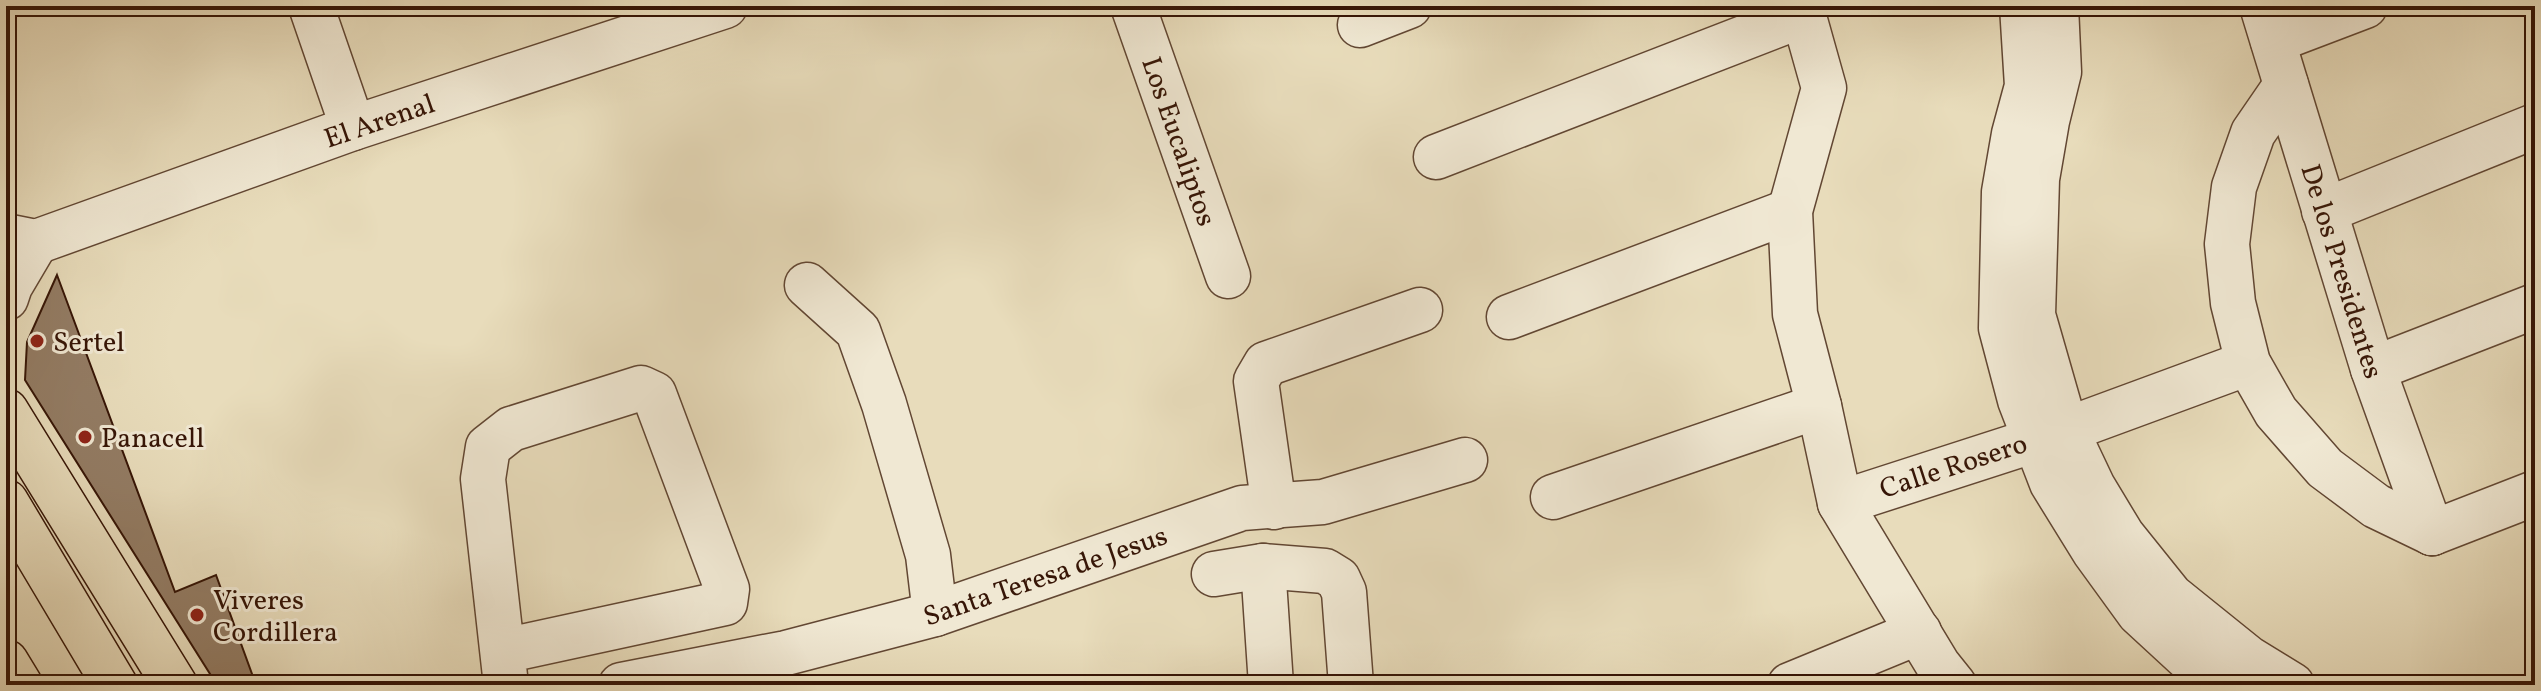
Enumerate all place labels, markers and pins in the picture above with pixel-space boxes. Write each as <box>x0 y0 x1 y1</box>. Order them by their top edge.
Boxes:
place label: Sertel <box>53 324 125 363</box>
marker: Sertel <box>28 332 46 350</box>
place label: Panacell <box>101 420 204 459</box>
marker: Panacell <box>76 428 94 446</box>
place label: Viveres Cordillera <box>213 582 338 653</box>
marker: Viveres Cordillera <box>188 606 206 624</box>

